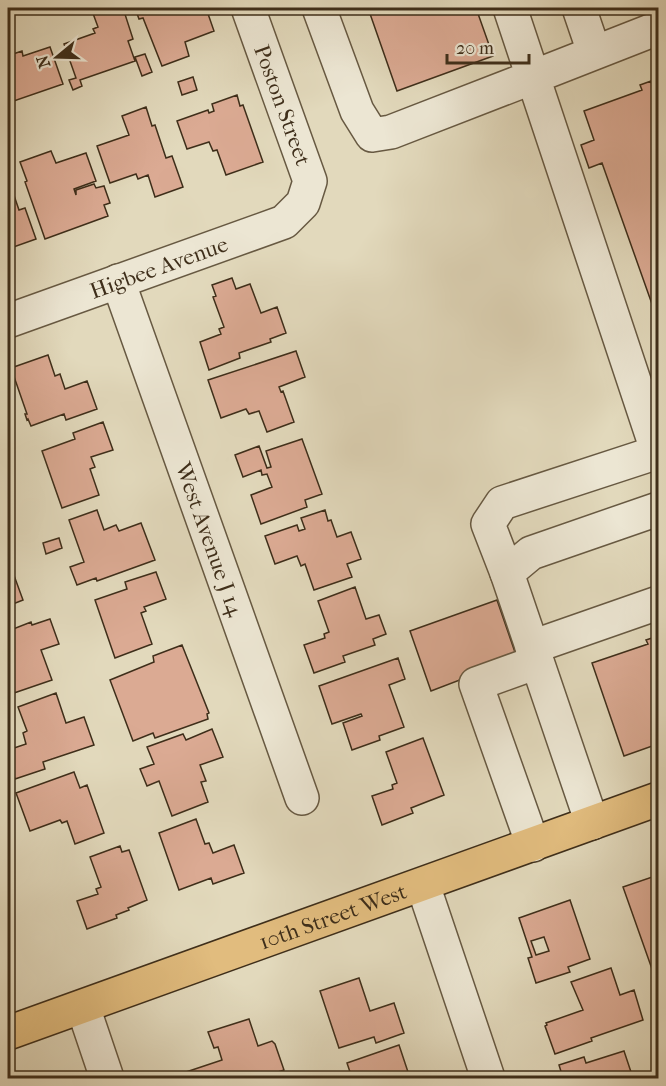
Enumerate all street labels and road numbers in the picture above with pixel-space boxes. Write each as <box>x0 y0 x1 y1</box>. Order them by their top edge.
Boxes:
street label: Poston Street <box>248 41 316 169</box>
street label: Higbee Avenue <box>86 231 232 305</box>
street label: West Avenue J 14 <box>169 458 249 621</box>
street label: 10th Street West <box>256 879 410 956</box>

